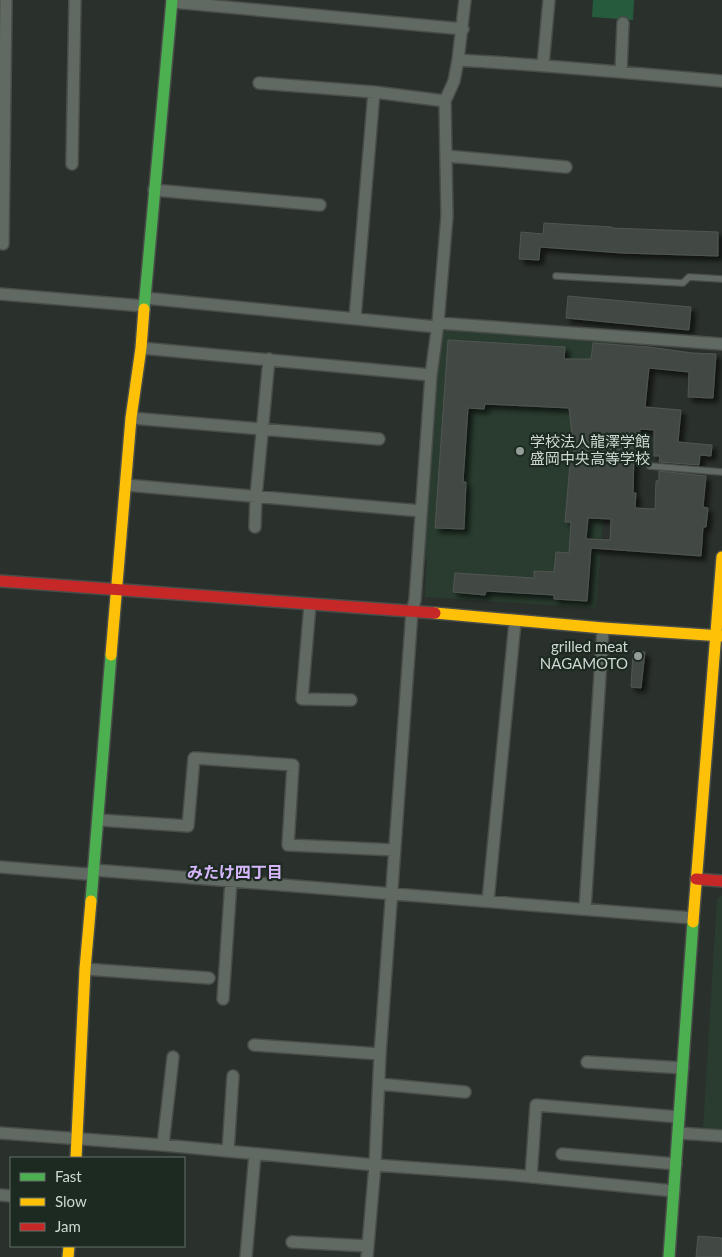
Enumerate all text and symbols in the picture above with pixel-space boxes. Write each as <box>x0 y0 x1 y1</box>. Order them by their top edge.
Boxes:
place label: 学校法人龍澤学館 盛岡中央高等学校 <box>530 432 650 467</box>
marker: 学校法人龍澤学館 盛岡中央高等学校 <box>514 445 526 457</box>
place label: grilled meat NAGAMOTO <box>540 637 629 672</box>
marker: grilled meat NAGAMOTO <box>632 650 644 662</box>
district label: みたけ四丁目 <box>187 862 283 881</box>
legend <box>10 1157 185 1247</box>
text: Fast <box>55 1167 82 1185</box>
text: Slow <box>55 1192 87 1210</box>
text: Jam <box>55 1217 81 1235</box>

